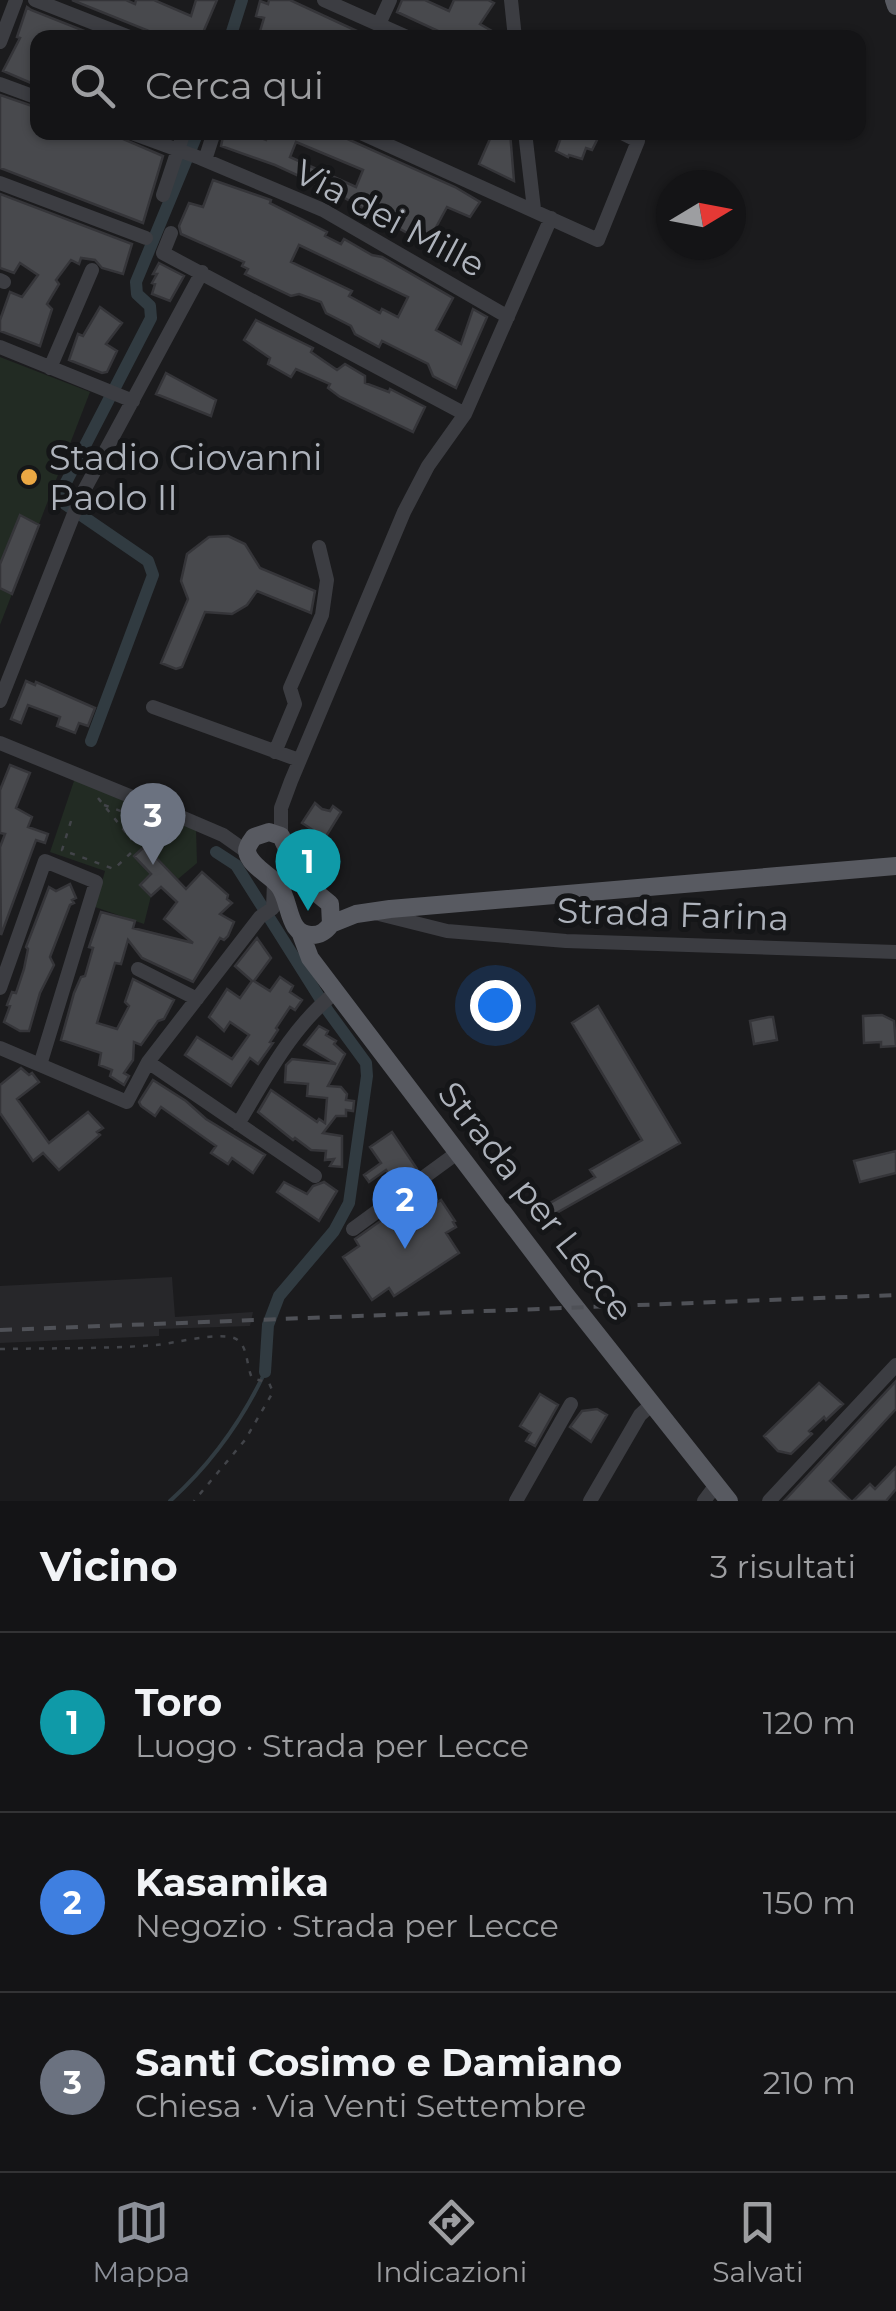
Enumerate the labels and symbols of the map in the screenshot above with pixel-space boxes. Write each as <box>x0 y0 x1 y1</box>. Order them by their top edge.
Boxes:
street label: Via dei Mille <box>287 150 493 286</box>
north arrow <box>656 170 746 260</box>
place label: Stadio Giovanni Paolo II <box>49 436 323 519</box>
marker: Stadio Giovanni Paolo II <box>18 466 40 488</box>
pin: 3 <box>120 782 186 865</box>
pin: 1 <box>276 828 340 911</box>
street label: Strada Farina <box>556 888 790 940</box>
your location <box>470 980 521 1031</box>
street label: Strada per Lecce <box>429 1073 643 1329</box>
pin: 2 <box>372 1166 438 1249</box>

